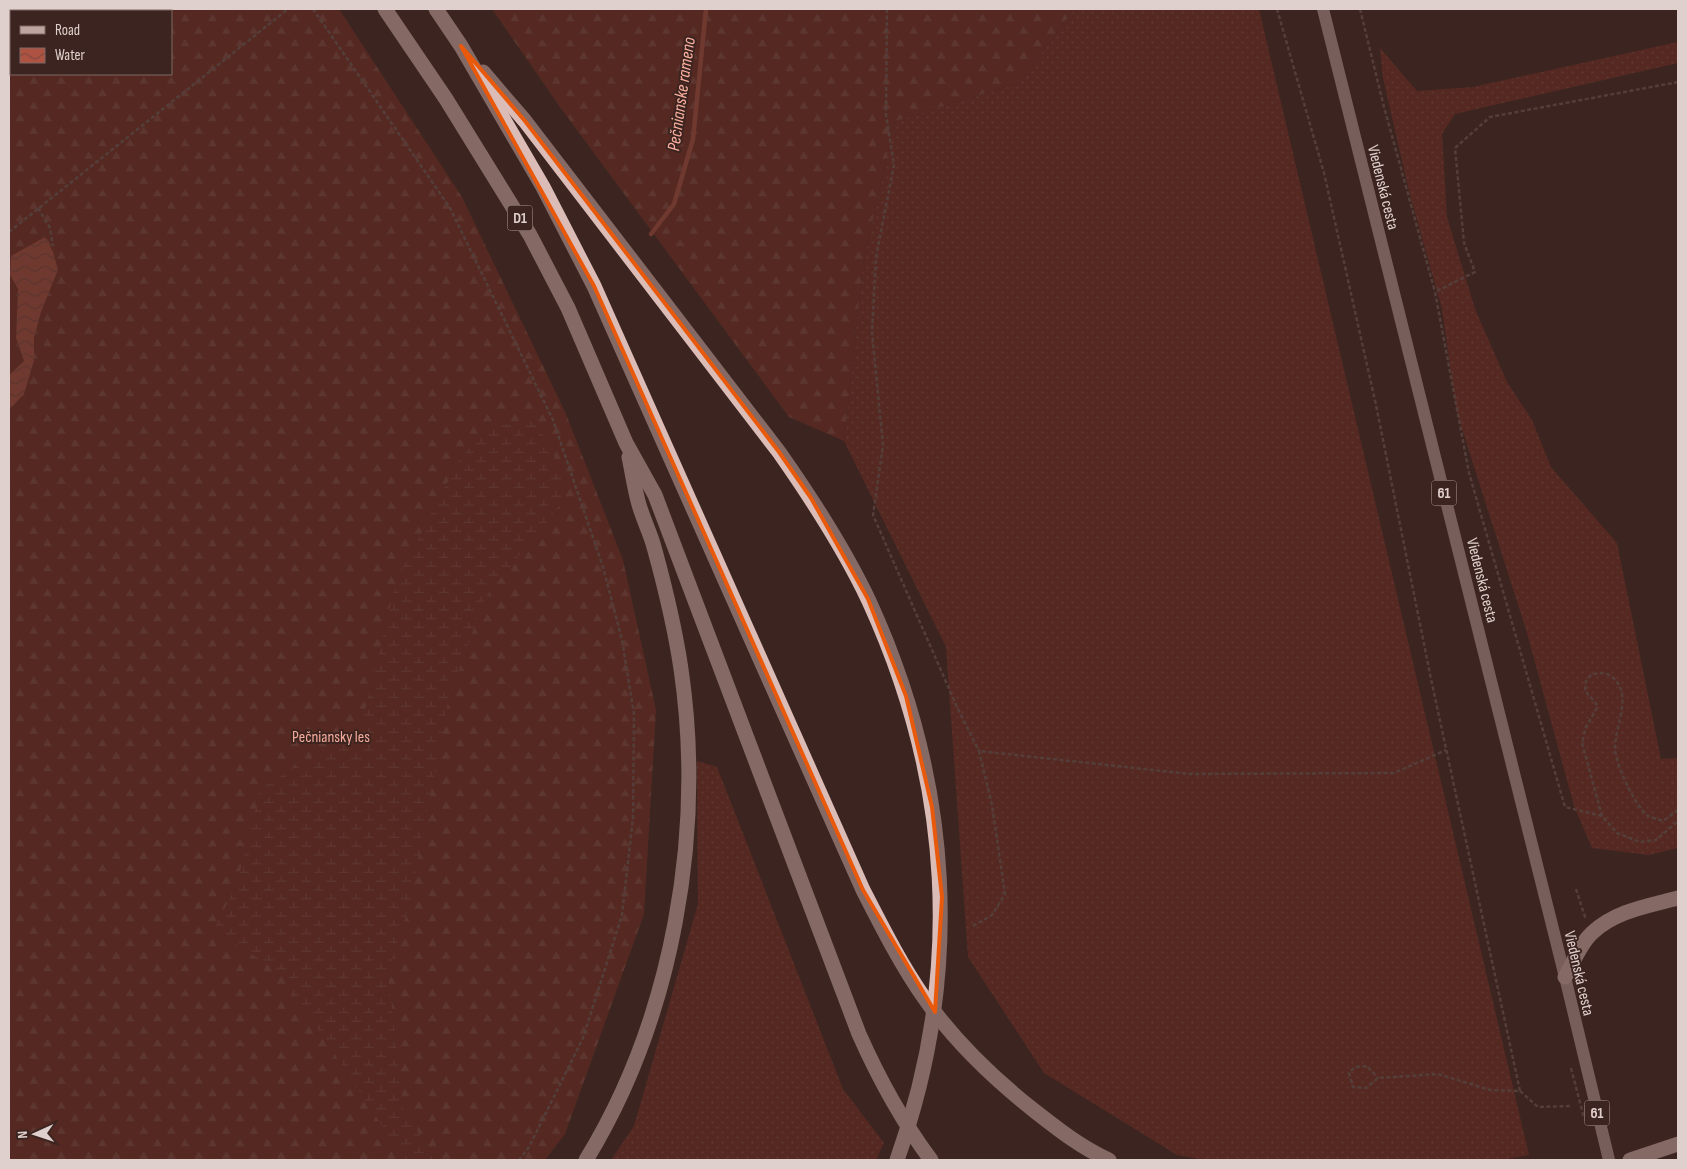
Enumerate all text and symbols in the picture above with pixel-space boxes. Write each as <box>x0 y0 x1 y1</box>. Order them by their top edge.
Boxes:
legend <box>10 10 172 75</box>
text: Road <box>55 21 80 40</box>
water label: Pečnianske rameno <box>663 35 700 152</box>
text: Water <box>55 46 86 65</box>
street label: Viedenská cesta <box>1363 143 1402 232</box>
road number: D1 <box>508 206 532 230</box>
road number: 61 <box>1432 480 1456 506</box>
street label: Viedenská cesta <box>1462 536 1501 625</box>
park label: Pečniansky les <box>292 728 370 747</box>
street label: Viedenská cesta <box>1560 929 1598 1018</box>
road number: 61 <box>1584 1100 1610 1126</box>
north arrow <box>10 1109 60 1159</box>
text: N <box>14 1130 31 1139</box>

